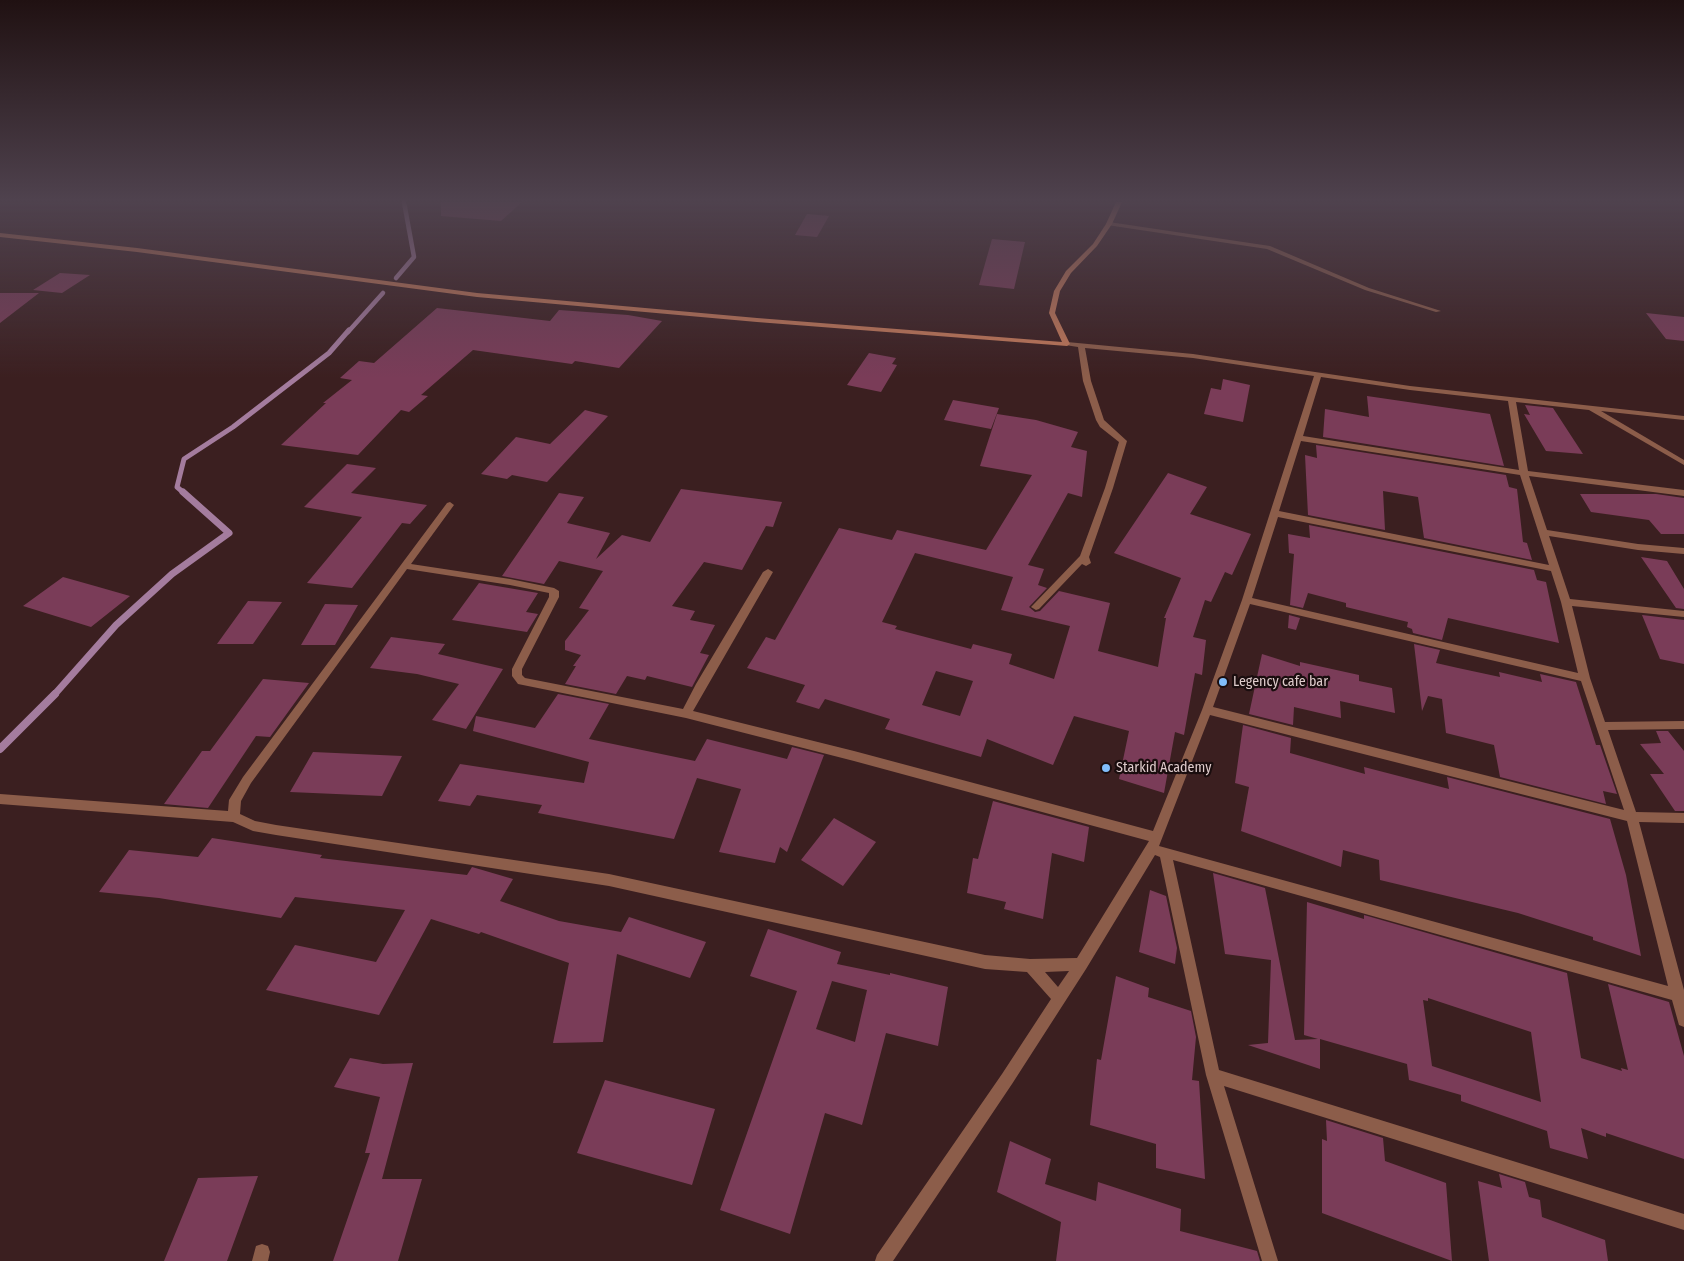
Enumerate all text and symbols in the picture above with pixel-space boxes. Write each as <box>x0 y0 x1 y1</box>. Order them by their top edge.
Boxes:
place label: Legency cafe bar <box>1233 674 1328 690</box>
marker: Legency cafe bar <box>1217 676 1229 688</box>
place label: Starkid Academy <box>1116 760 1211 776</box>
marker: Starkid Academy <box>1100 762 1112 774</box>

